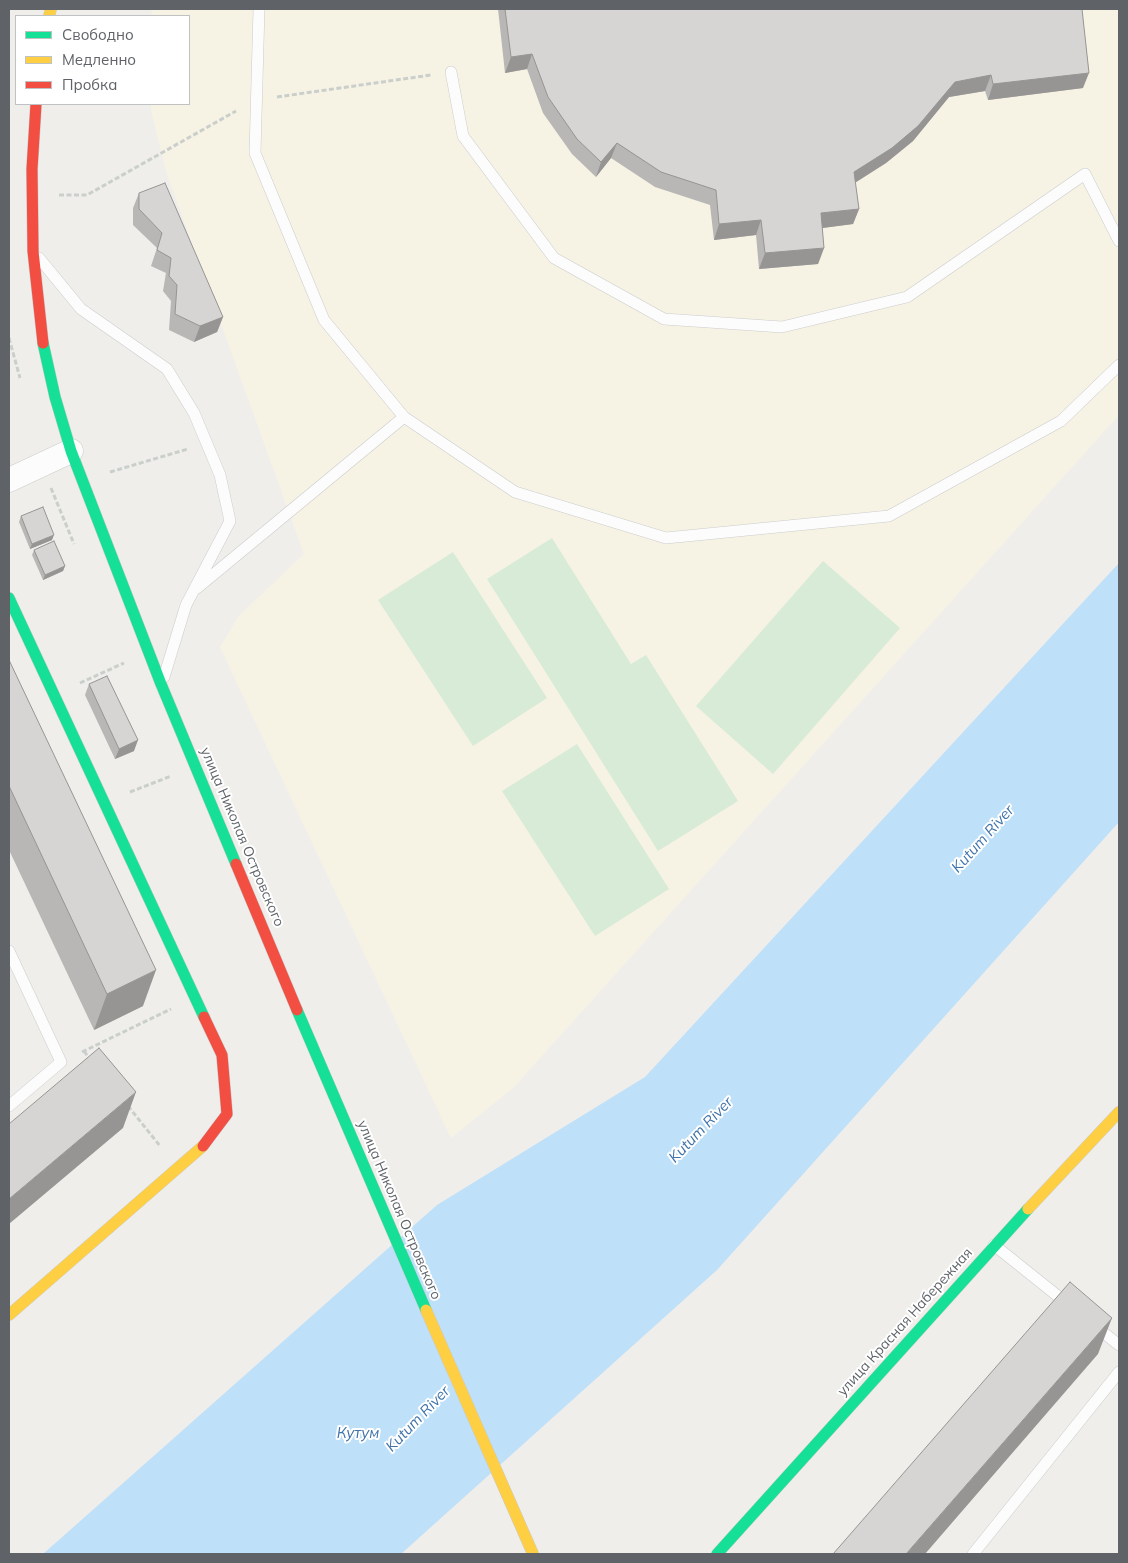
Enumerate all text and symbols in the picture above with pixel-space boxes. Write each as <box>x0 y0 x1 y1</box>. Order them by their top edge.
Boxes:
legend <box>15 15 190 105</box>
text: Свободно <box>62 25 134 44</box>
text: Медленно <box>62 50 136 69</box>
text: Пробка <box>62 75 117 94</box>
street label: улица Николая Островского <box>197 745 287 929</box>
water label: Kutum River <box>948 802 1018 876</box>
water label: Kutum River <box>665 1093 737 1167</box>
street label: улица Николая Островского <box>354 1118 444 1302</box>
street label: улица Красная Набережная <box>834 1245 976 1399</box>
water label: Kutum River <box>382 1382 454 1456</box>
water label: Кутум <box>337 1424 379 1442</box>

